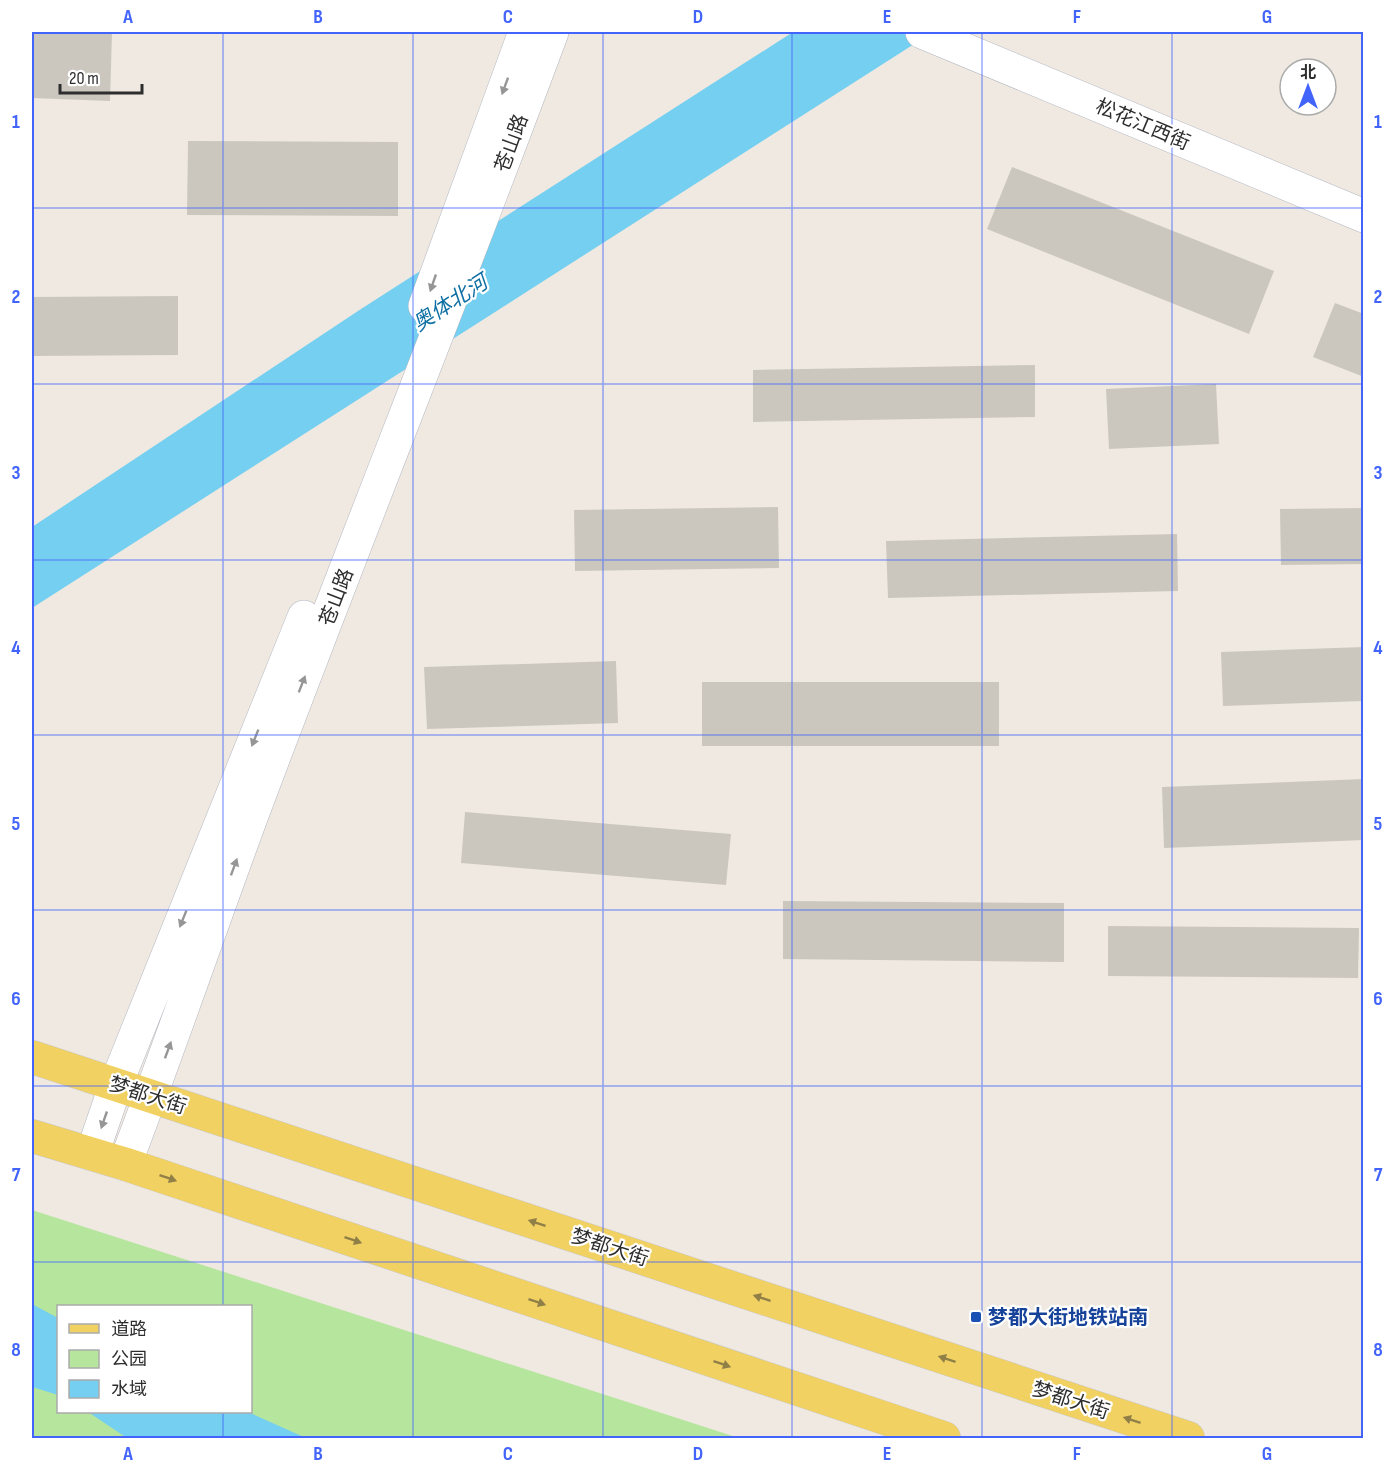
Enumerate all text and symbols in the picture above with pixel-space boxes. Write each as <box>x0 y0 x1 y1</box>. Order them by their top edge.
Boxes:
text: A <box>122 5 133 29</box>
text: B <box>313 5 323 29</box>
text: C <box>503 5 513 29</box>
text: D <box>693 5 703 29</box>
text: E <box>883 5 891 29</box>
text: F <box>1073 5 1081 29</box>
text: G <box>1262 5 1272 29</box>
scale bar <box>60 57 142 95</box>
north arrow <box>1278 57 1338 117</box>
text: 北 <box>1300 64 1316 83</box>
text: 20 m <box>69 68 99 89</box>
one-way arrow <box>499 78 509 96</box>
street label: 松花江西街 <box>1092 94 1193 156</box>
text: 1 <box>12 110 20 134</box>
text: 1 <box>1374 110 1382 134</box>
street label: 苍山路 <box>490 111 533 176</box>
water label: 奥体北河 <box>408 268 496 337</box>
one-way arrow <box>428 274 438 292</box>
text: 2 <box>12 285 20 309</box>
text: 2 <box>1374 285 1382 309</box>
text: 3 <box>12 461 21 485</box>
text: 3 <box>1374 461 1383 485</box>
street label: 苍山路 <box>315 565 359 630</box>
text: 4 <box>11 636 21 660</box>
text: 4 <box>1373 636 1383 660</box>
one-way arrow <box>298 675 308 693</box>
one-way arrow <box>250 730 260 748</box>
text: 5 <box>12 812 21 836</box>
text: 5 <box>1374 812 1383 836</box>
one-way arrow <box>229 858 239 876</box>
one-way arrow <box>178 911 188 929</box>
text: 6 <box>11 987 21 1011</box>
text: 6 <box>1373 987 1383 1011</box>
one-way arrow <box>163 1041 173 1059</box>
street label: 梦都大街 <box>106 1072 189 1120</box>
one-way arrow <box>99 1111 108 1129</box>
text: 7 <box>12 1163 21 1187</box>
text: 7 <box>1374 1163 1383 1187</box>
one-way arrow <box>159 1174 177 1184</box>
one-way arrow <box>528 1218 546 1227</box>
street label: 梦都大街 <box>568 1224 651 1272</box>
one-way arrow <box>344 1236 362 1246</box>
one-way arrow <box>753 1292 771 1302</box>
one-way arrow <box>529 1298 547 1307</box>
legend <box>57 1305 252 1413</box>
place label: 梦都大街地铁站南 <box>988 1306 1148 1330</box>
marker: 梦都大街地铁站南 <box>969 1310 983 1324</box>
text: 道路 <box>111 1319 147 1340</box>
text: 8 <box>11 1338 21 1362</box>
text: 8 <box>1373 1338 1383 1362</box>
text: 公园 <box>111 1349 147 1370</box>
one-way arrow <box>938 1354 956 1363</box>
one-way arrow <box>713 1360 731 1369</box>
street label: 梦都大街 <box>1029 1377 1112 1425</box>
text: 水域 <box>111 1379 147 1400</box>
one-way arrow <box>1123 1415 1141 1424</box>
text: A <box>122 1442 133 1466</box>
text: B <box>313 1442 323 1466</box>
text: C <box>503 1442 513 1466</box>
text: D <box>693 1442 703 1466</box>
text: E <box>883 1442 891 1466</box>
text: F <box>1073 1442 1081 1466</box>
text: G <box>1262 1442 1272 1466</box>

